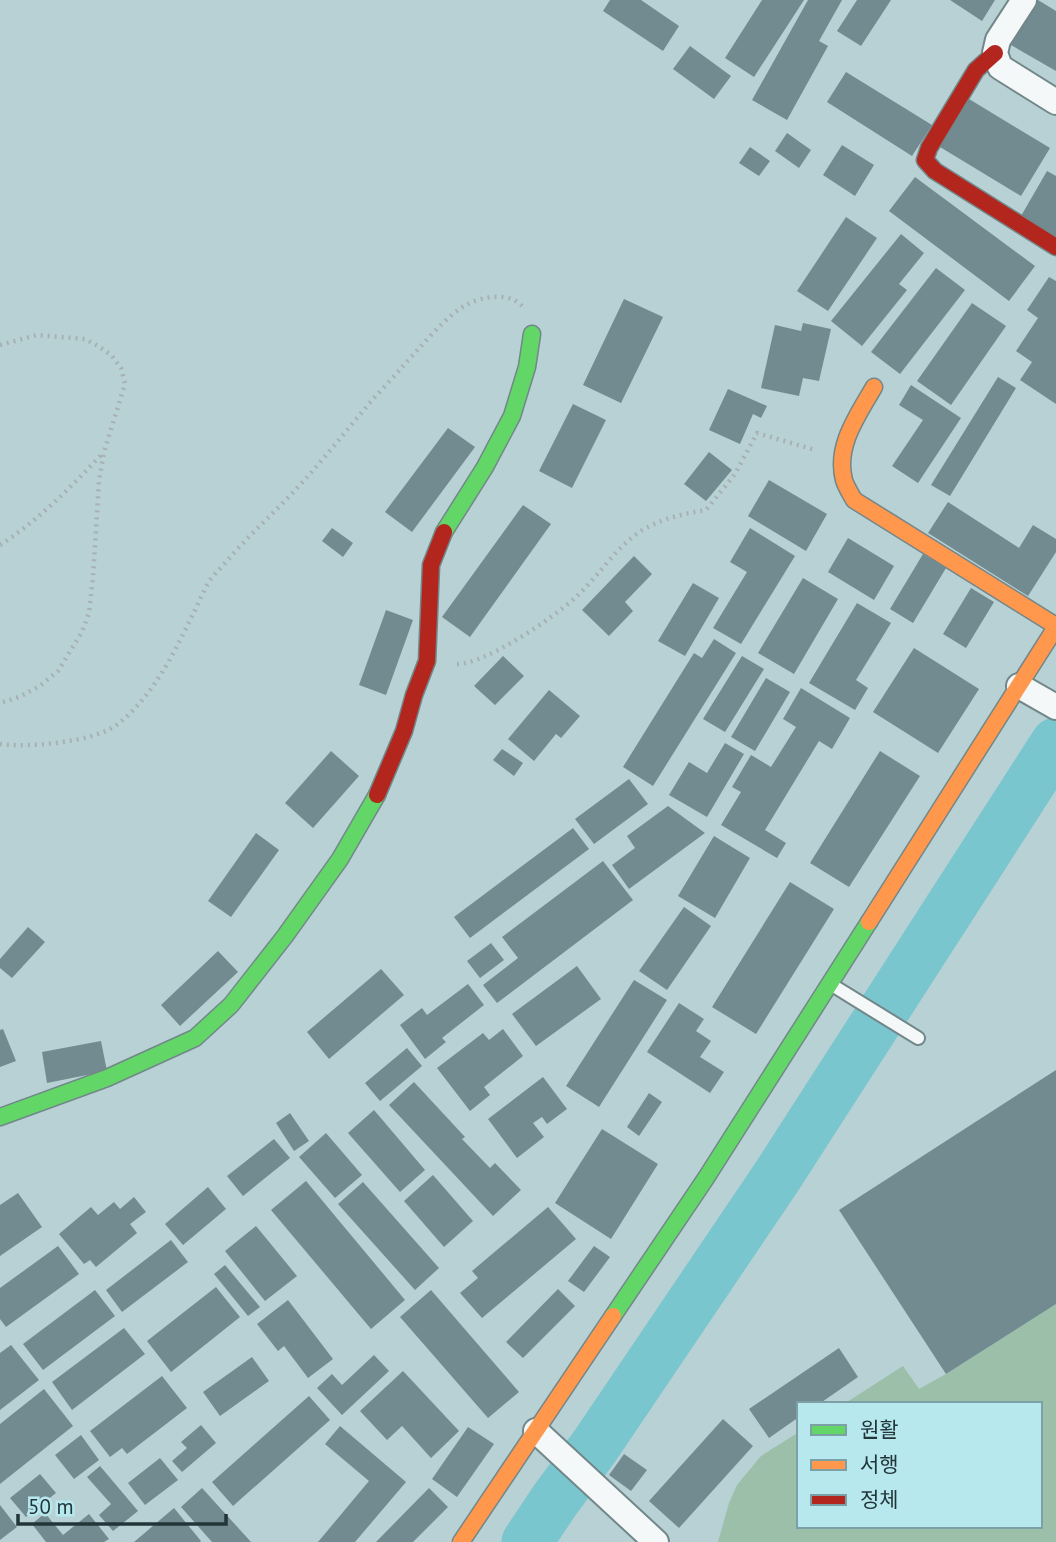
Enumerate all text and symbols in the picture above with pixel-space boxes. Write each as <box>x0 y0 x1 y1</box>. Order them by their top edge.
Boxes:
legend <box>797 1402 1042 1528</box>
text: 원활 <box>860 1416 899 1443</box>
text: 서행 <box>860 1451 899 1478</box>
scale bar <box>18 1482 226 1526</box>
text: 정체 <box>860 1486 899 1513</box>
text: 50 m <box>28 1493 74 1520</box>

